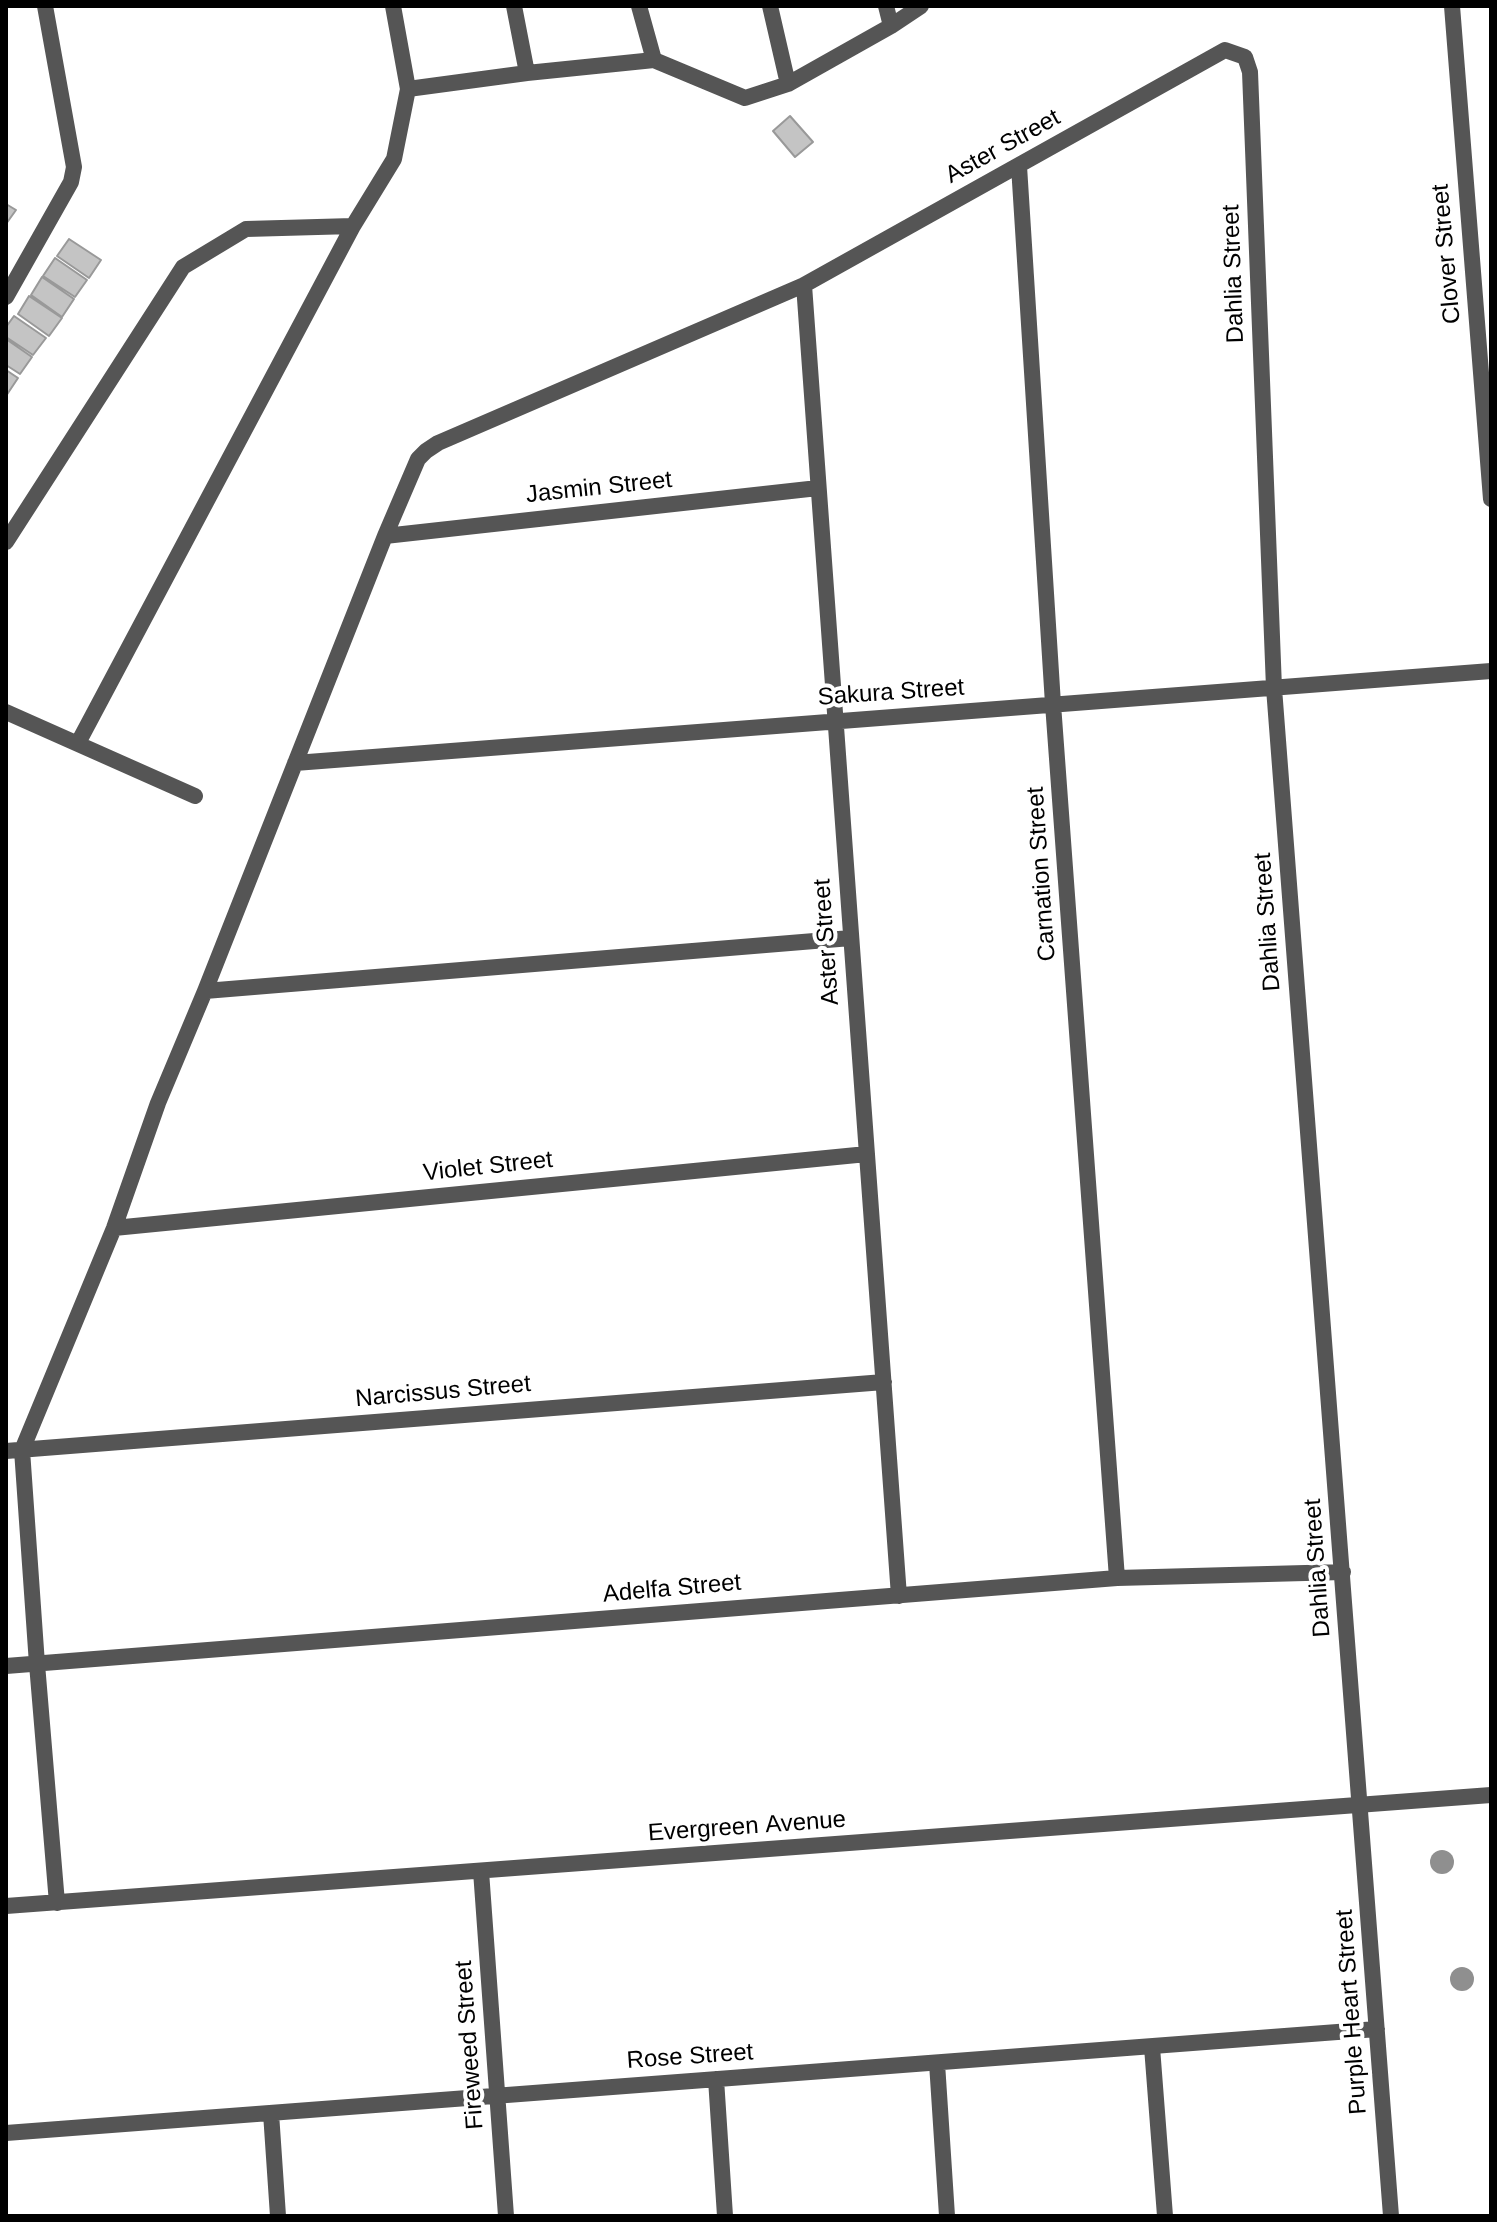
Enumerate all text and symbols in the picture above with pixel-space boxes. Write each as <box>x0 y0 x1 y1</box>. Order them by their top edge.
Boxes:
street label: Aster Street <box>941 104 1065 190</box>
street label: Clover Street <box>1427 183 1467 325</box>
street label: Dahlia Street <box>1217 204 1251 344</box>
street label: Jasmin Street <box>525 466 673 510</box>
street label: Sakura Street <box>817 674 965 712</box>
street label: Carnation Street <box>1022 786 1062 962</box>
street label: Dahlia Street <box>1249 852 1287 992</box>
street label: Aster Street <box>808 878 846 1006</box>
street label: Violet Street <box>422 1146 554 1188</box>
street label: Narcissus Street <box>354 1370 532 1414</box>
street label: Dahlia Street <box>1299 1498 1337 1638</box>
street label: Adelfa Street <box>602 1569 742 1609</box>
street label: Evergreen Avenue <box>647 1806 847 1848</box>
street label: Purple Heart Street <box>1330 1909 1374 2115</box>
street label: Fireweed Street <box>450 1959 490 2131</box>
street label: Rose Street <box>626 2038 754 2076</box>

